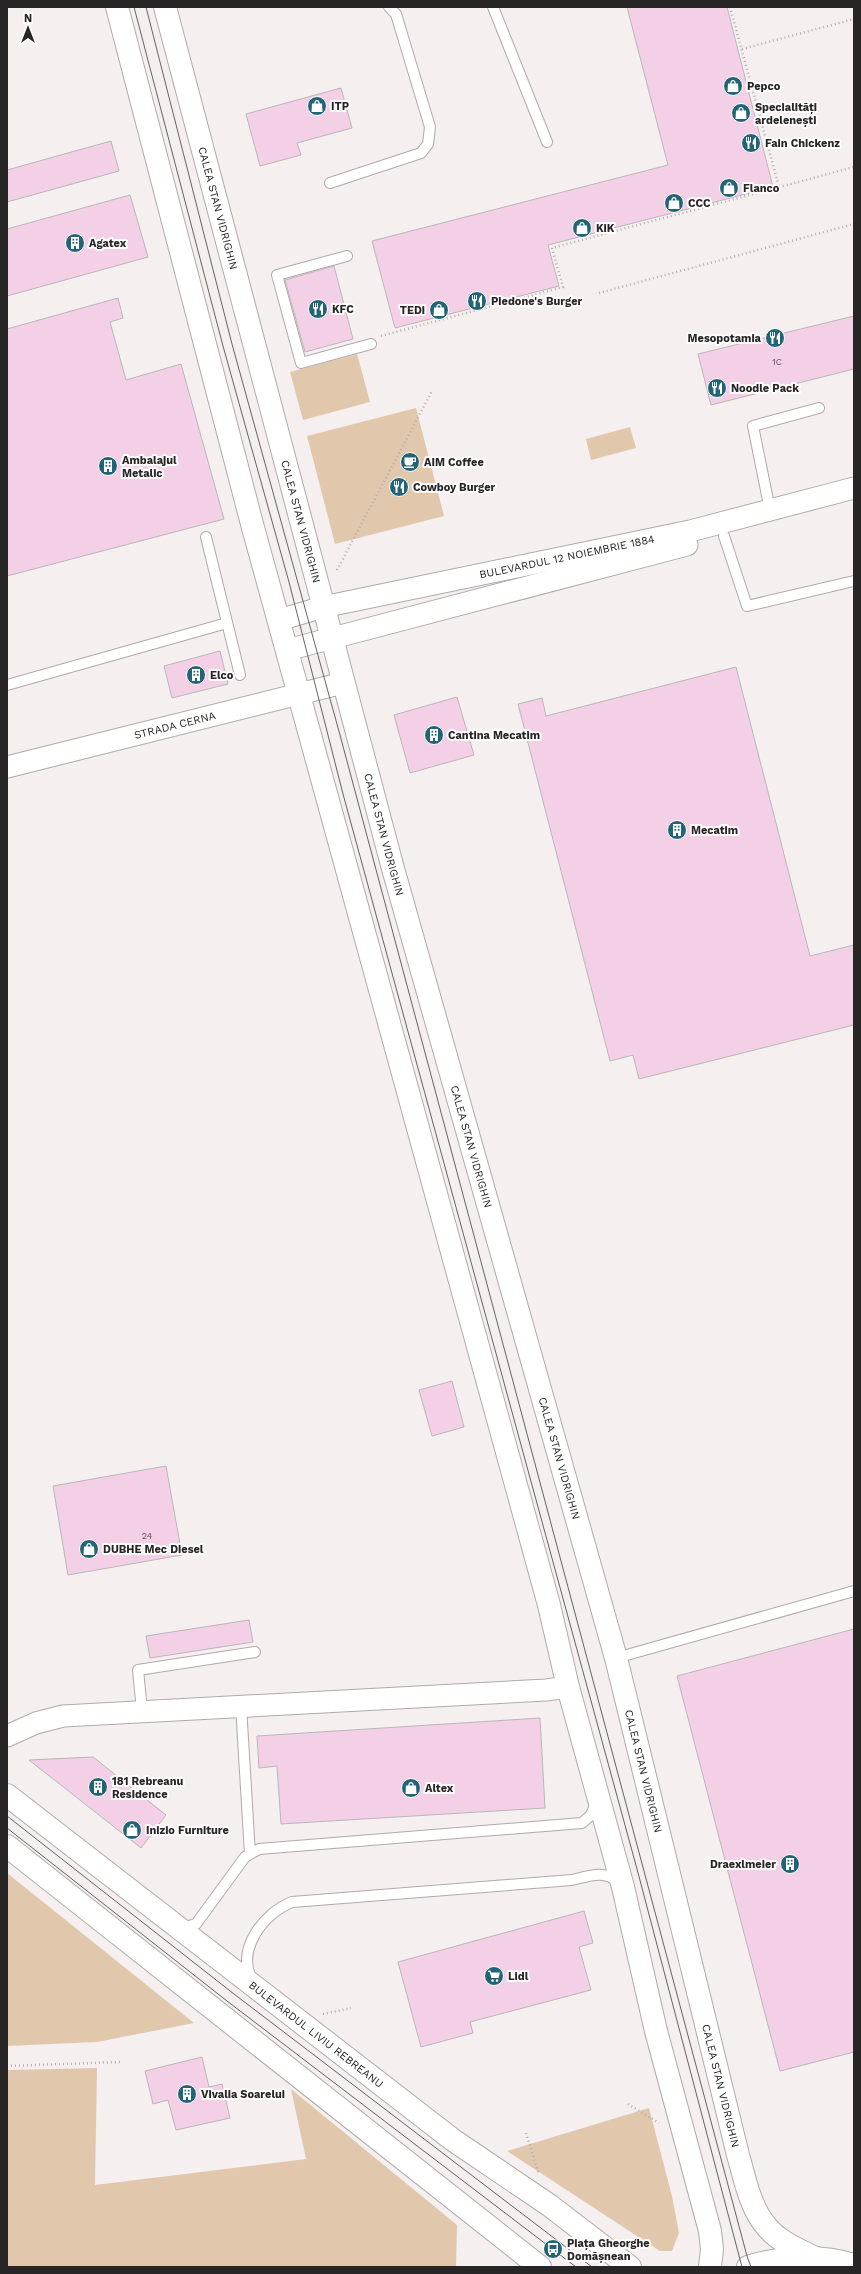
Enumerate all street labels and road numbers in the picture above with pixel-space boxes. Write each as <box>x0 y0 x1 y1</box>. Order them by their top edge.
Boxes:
street label: CALEA STAN VIDRIGHIN <box>196 145 241 271</box>
street label: CALEA STAN VIDRIGHIN <box>279 459 324 584</box>
street label: BULEVARDUL 12 NOIEMBRIE 1884 <box>478 532 656 581</box>
street label: STRADA CERNA <box>133 709 217 741</box>
street label: CALEA STAN VIDRIGHIN <box>361 772 407 897</box>
street label: CALEA STAN VIDRIGHIN <box>448 1084 495 1209</box>
street label: CALEA STAN VIDRIGHIN <box>536 1396 583 1521</box>
street label: CALEA STAN VIDRIGHIN <box>622 1708 665 1834</box>
street label: BULEVARDUL LIVIU REBREANU <box>247 1978 386 2090</box>
street label: CALEA STAN VIDRIGHIN <box>700 2023 742 2149</box>

